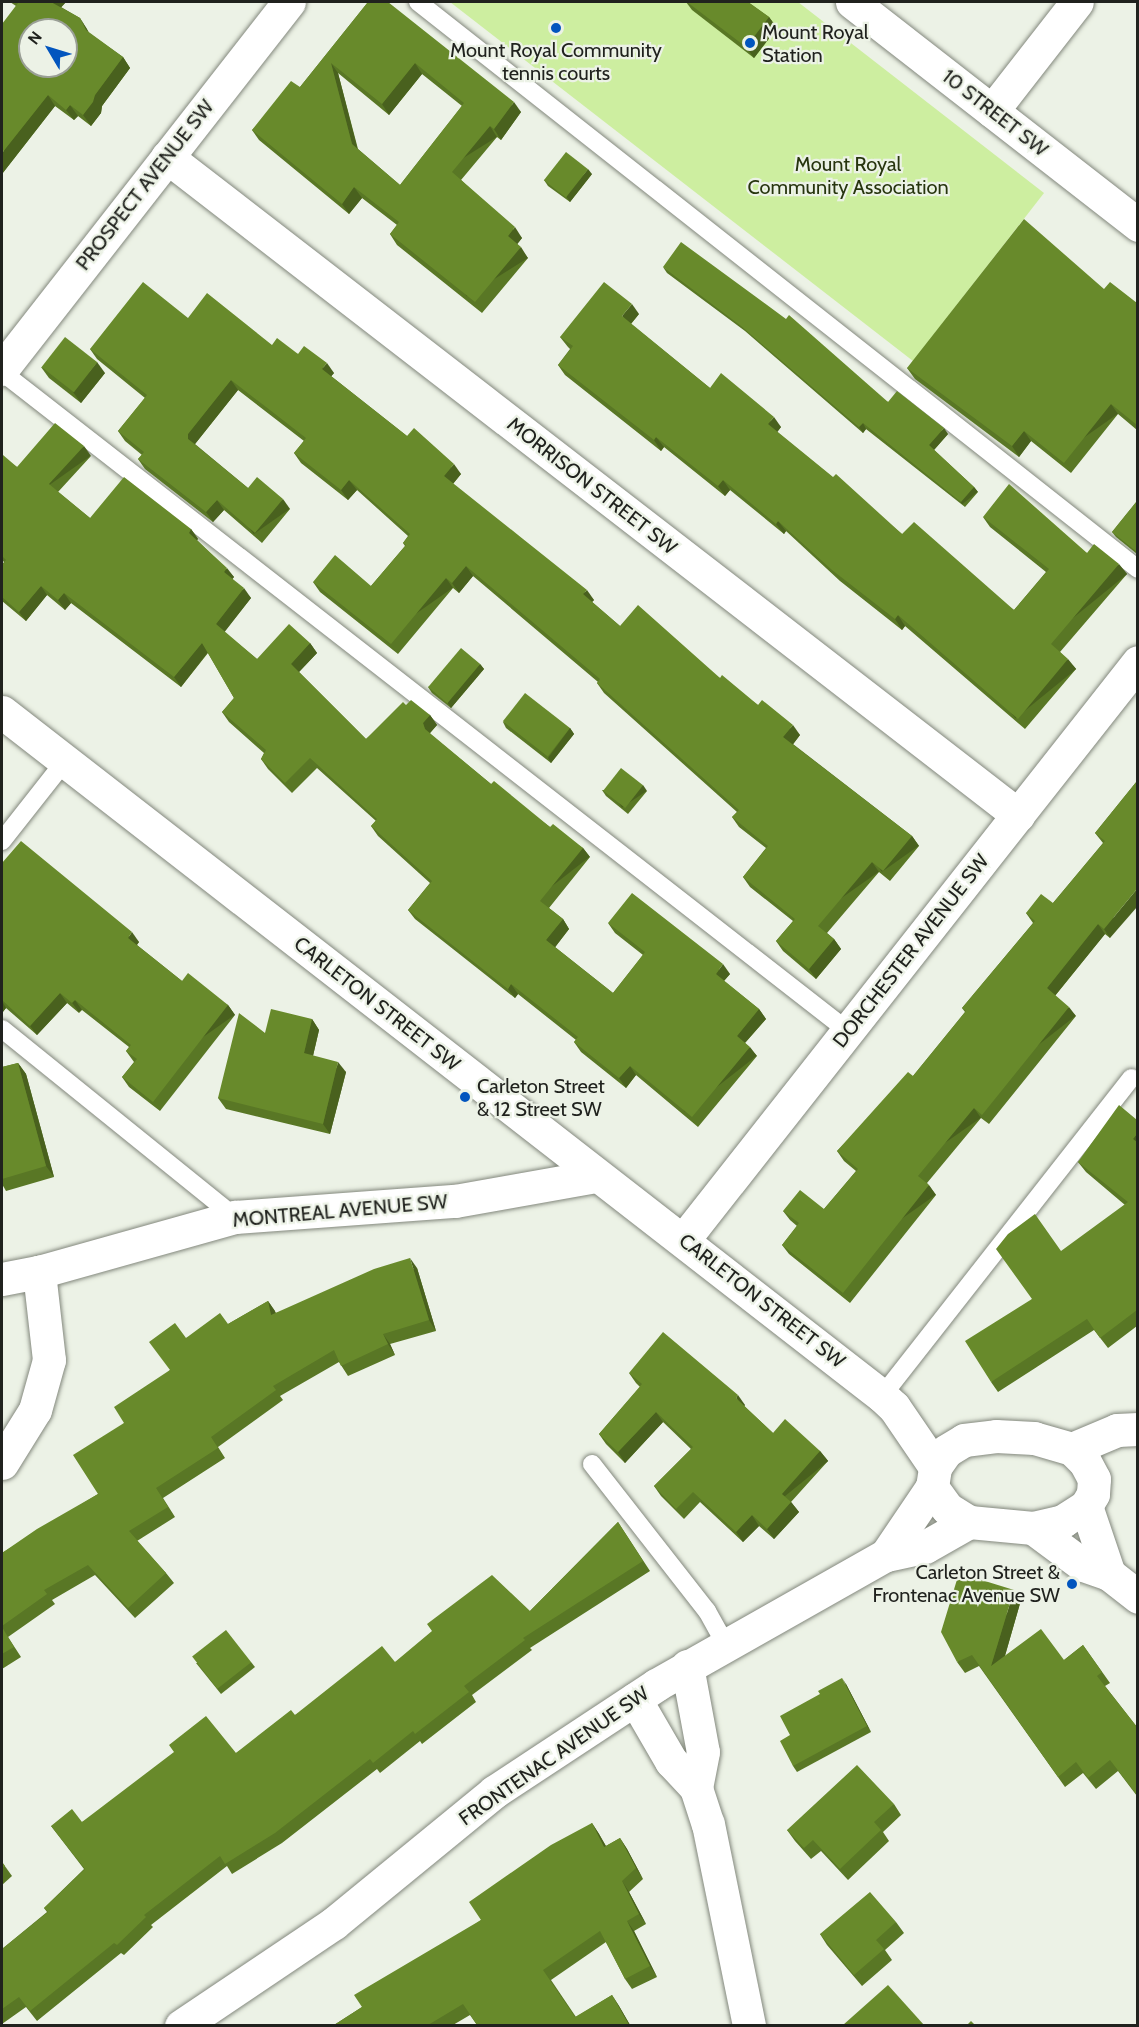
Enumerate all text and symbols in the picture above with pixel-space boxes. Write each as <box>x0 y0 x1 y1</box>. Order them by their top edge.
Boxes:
north arrow <box>18 18 78 78</box>
place label: Mount Royal Station <box>762 20 868 67</box>
marker: Mount Royal Community tennis courts <box>549 21 563 35</box>
text: N <box>24 28 46 48</box>
marker: Mount Royal Station <box>743 36 757 50</box>
place label: Mount Royal Community tennis courts <box>450 38 662 85</box>
street label: 10 STREET SW <box>937 64 1053 162</box>
street label: PROSPECT AVENUE SW <box>71 95 219 275</box>
park label: Mount Royal Community Association <box>747 152 949 199</box>
street label: MORRISON STREET SW <box>502 412 682 560</box>
street label: DORCHESTER AVENUE SW <box>828 850 994 1052</box>
street label: CARLETON STREET SW <box>289 932 465 1076</box>
place label: Carleton Street & 12 Street SW <box>477 1074 605 1121</box>
marker: Carleton Street & 12 Street SW <box>458 1090 472 1104</box>
street label: MONTREAL AVENUE SW <box>232 1190 448 1232</box>
street label: CARLETON STREET SW <box>674 1229 850 1373</box>
place label: Carleton Street & Frontenac Avenue SW <box>873 1560 1060 1607</box>
marker: Carleton Street & Frontenac Avenue SW <box>1065 1577 1079 1591</box>
street label: FRONTENAC AVENUE SW <box>455 1681 653 1831</box>

